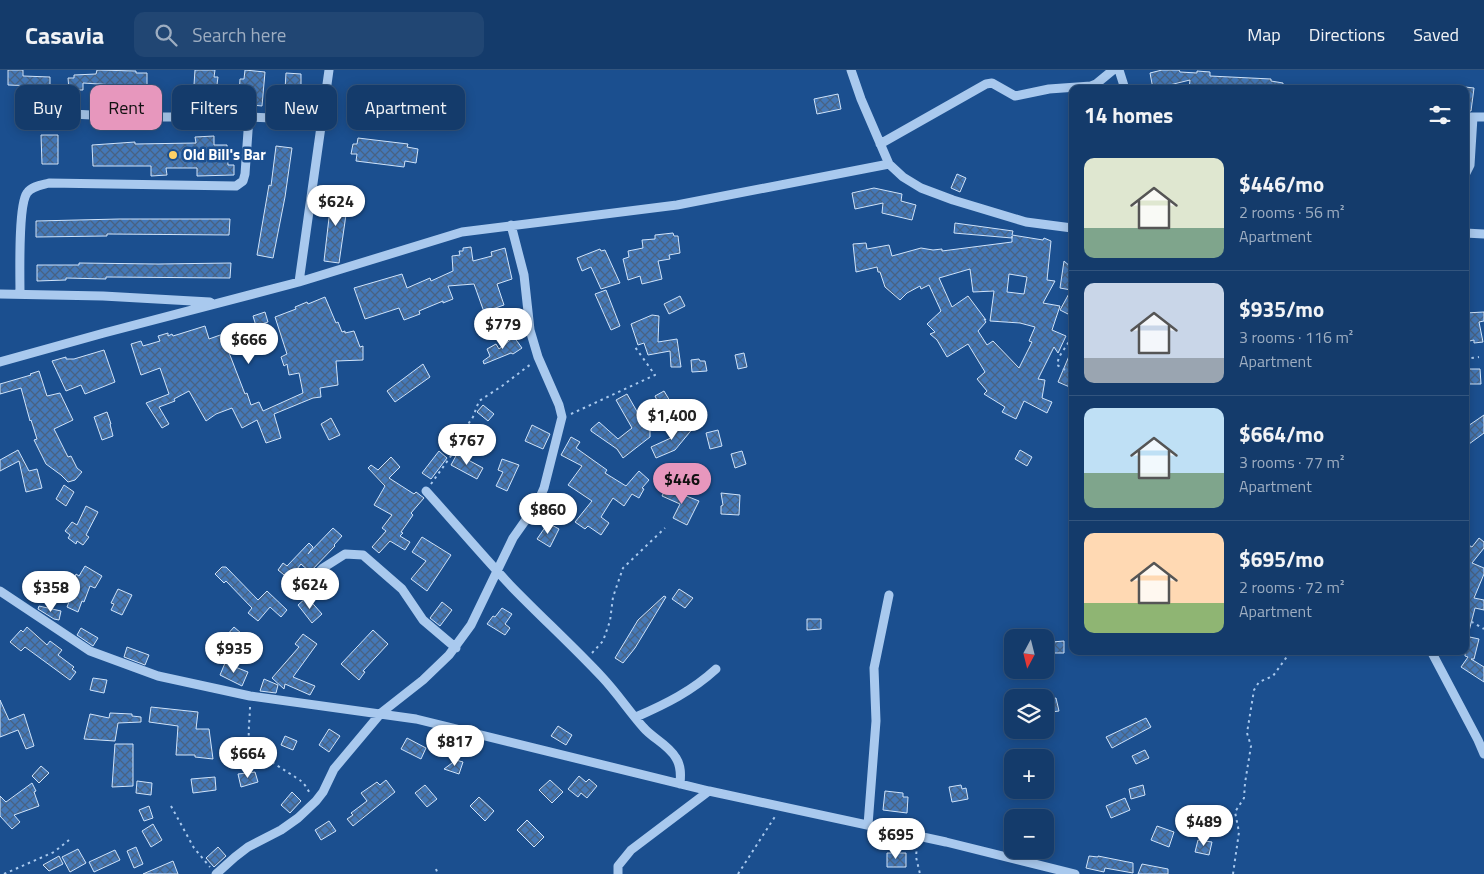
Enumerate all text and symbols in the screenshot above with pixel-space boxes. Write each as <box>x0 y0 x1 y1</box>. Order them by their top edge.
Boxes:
search box <box>134 12 484 57</box>
text: Casavia <box>25 17 104 53</box>
text: Search here <box>192 20 286 49</box>
icon: search <box>152 21 180 49</box>
text: Map <box>1247 21 1281 48</box>
text: Directions <box>1309 21 1385 48</box>
text: Saved <box>1413 21 1459 48</box>
chip: Buy <box>15 85 80 130</box>
chip: Rent <box>90 85 162 130</box>
chip: Filters <box>172 85 256 130</box>
chip: New <box>266 85 337 130</box>
chip: Apartment <box>347 85 465 130</box>
text: 14 homes <box>1084 99 1173 131</box>
icon: filters <box>1426 101 1454 129</box>
place label: Old Bill's Bar <box>183 143 266 166</box>
marker: Old Bill's Bar <box>167 149 179 161</box>
text: $446/mo <box>1239 168 1324 200</box>
icon: home <box>1124 178 1184 238</box>
pin: $624 <box>306 184 366 227</box>
text: $624 <box>318 189 354 213</box>
text: 2 rooms · 56 m² <box>1239 200 1344 224</box>
text: Apartment <box>1239 224 1312 248</box>
text: $935/mo <box>1239 293 1324 325</box>
icon: home <box>1124 303 1184 363</box>
pin: $779 <box>473 308 533 350</box>
text: $779 <box>485 312 521 336</box>
pin: $666 <box>219 322 279 365</box>
text: 3 rooms · 116 m² <box>1239 325 1353 349</box>
text: $666 <box>231 327 267 351</box>
text: Apartment <box>1239 349 1312 373</box>
pin: $1,400 <box>631 398 713 441</box>
text: $1,400 <box>647 403 697 427</box>
text: $664/mo <box>1239 418 1324 450</box>
pin: $767 <box>437 424 497 466</box>
text: $767 <box>449 428 485 452</box>
icon: home <box>1124 428 1184 488</box>
text: 3 rooms · 77 m² <box>1239 450 1344 474</box>
pin: $446 <box>652 462 712 505</box>
text: $446 <box>664 467 700 491</box>
text: Apartment <box>1239 474 1312 498</box>
pin: $860 <box>518 492 578 535</box>
text: $860 <box>530 497 566 521</box>
text: $695/mo <box>1239 543 1324 575</box>
icon: home <box>1124 553 1184 613</box>
pin: $624 <box>280 568 340 610</box>
pin: $358 <box>21 570 81 613</box>
text: $624 <box>292 572 328 596</box>
text: $358 <box>33 575 69 599</box>
text: 2 rooms · 72 m² <box>1239 575 1344 599</box>
text: Apartment <box>1239 599 1312 623</box>
north arrow <box>1004 629 1054 679</box>
map controls <box>1004 629 1054 859</box>
pin: $935 <box>204 632 264 674</box>
text: $935 <box>216 636 252 660</box>
button: layers <box>1004 689 1054 739</box>
pin: $817 <box>425 724 485 767</box>
text: $817 <box>437 729 473 753</box>
pin: $664 <box>218 736 278 779</box>
text: $664 <box>230 741 266 765</box>
button: + <box>1004 749 1054 799</box>
pin: $489 <box>1174 804 1234 847</box>
button: − <box>1004 809 1054 859</box>
text: $489 <box>1186 809 1222 833</box>
pin: $695 <box>866 818 926 860</box>
text: $695 <box>878 822 914 846</box>

